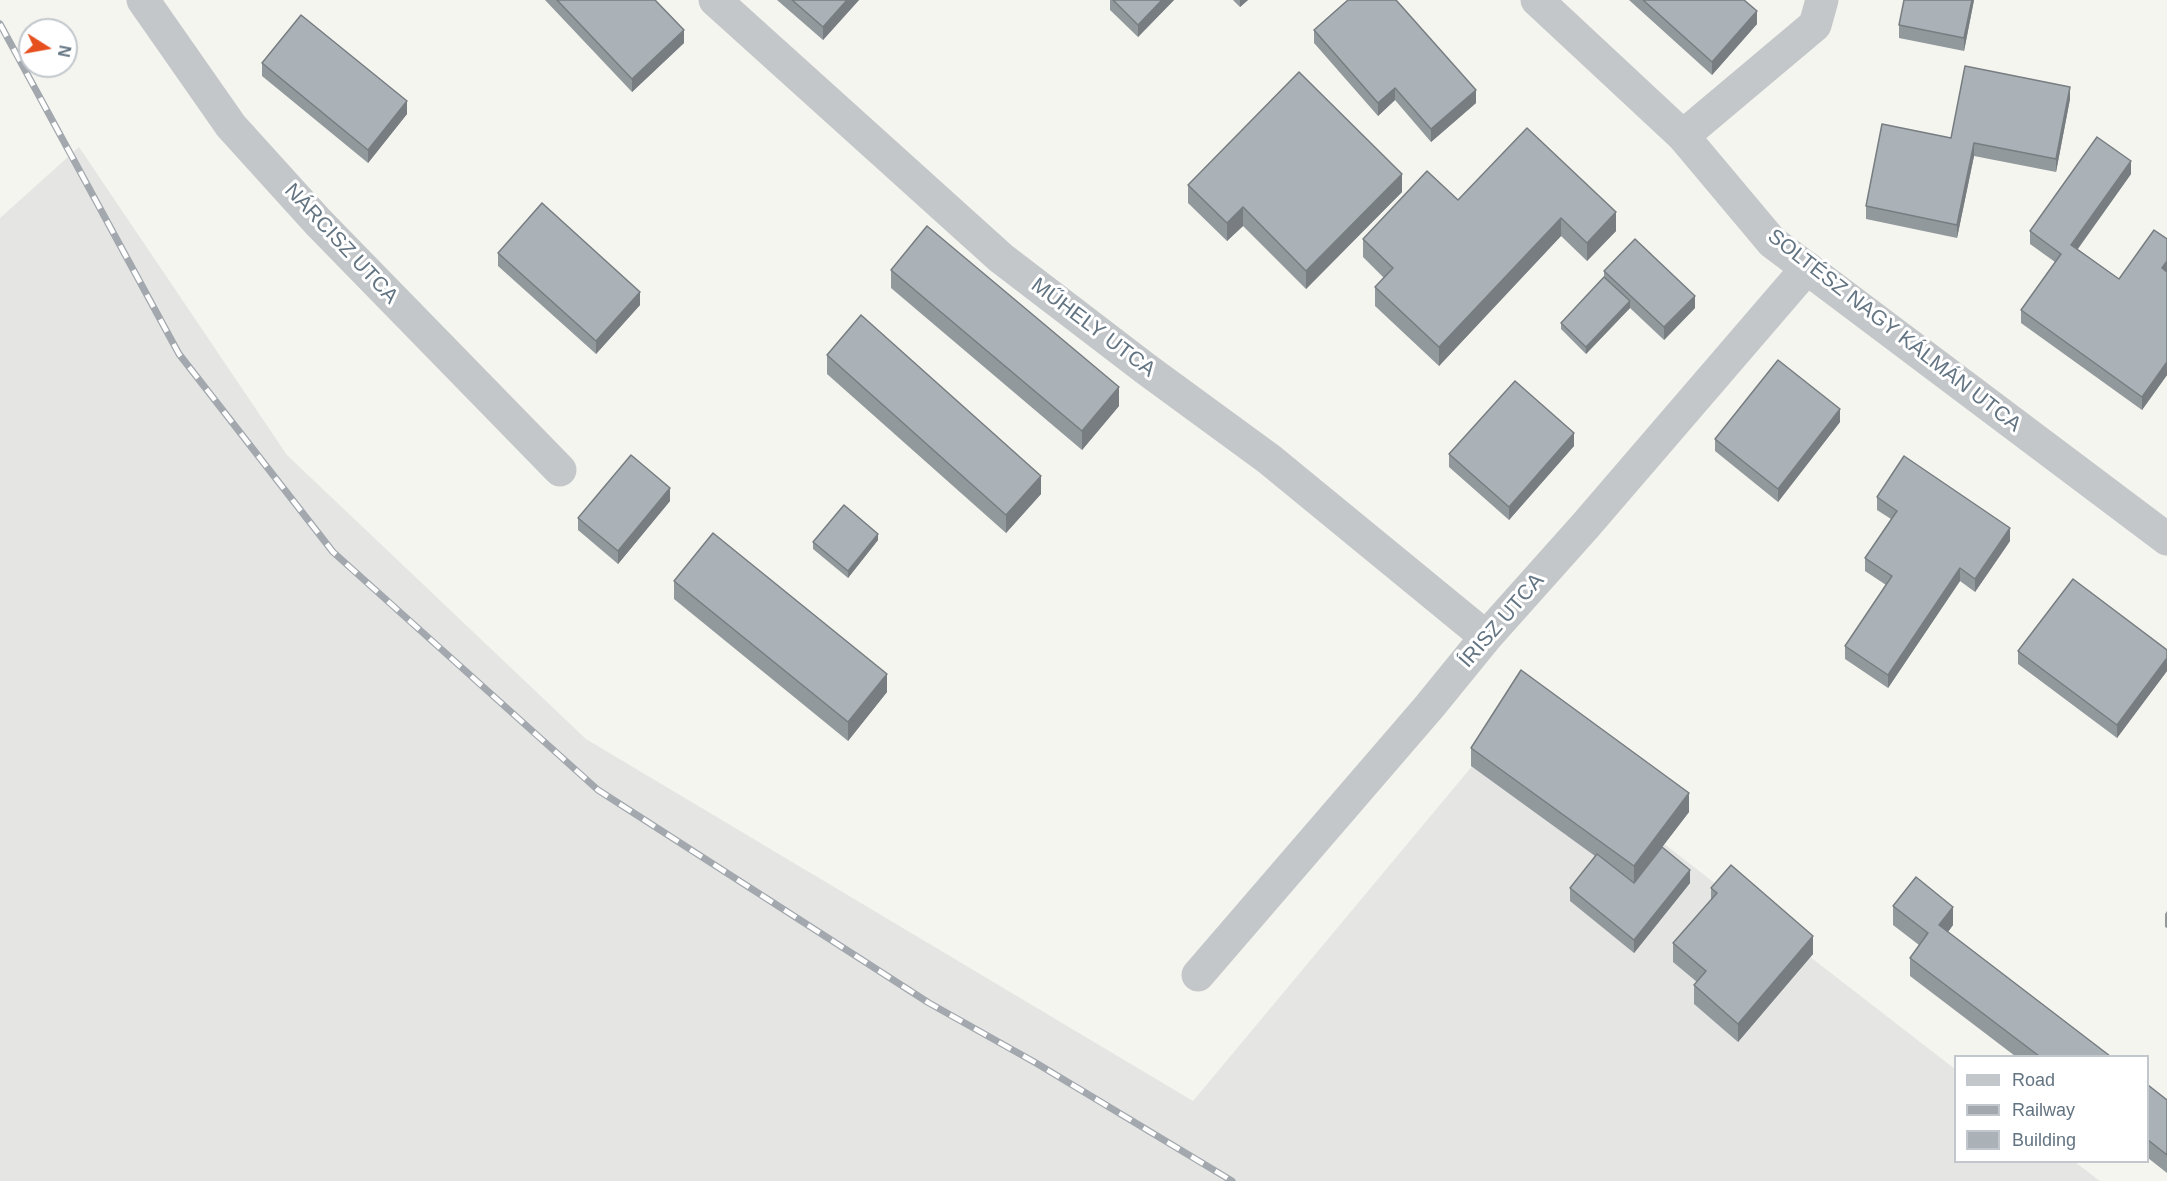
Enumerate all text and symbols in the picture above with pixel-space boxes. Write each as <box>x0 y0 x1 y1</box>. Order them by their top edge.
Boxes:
north arrow <box>18 18 78 78</box>
text: N <box>55 44 74 58</box>
street label: NÁRCISZ UTCA <box>279 179 403 309</box>
street label: SOLTÉSZ NAGY KÁLMÁN UTCA <box>1762 224 2026 438</box>
street label: MŰHELY UTCA <box>1026 273 1160 383</box>
street label: ÍRISZ UTCA <box>1454 569 1550 673</box>
legend <box>1954 1055 2149 1163</box>
text: Road <box>2012 1070 2055 1090</box>
text: Railway <box>2012 1100 2075 1120</box>
text: Building <box>2012 1130 2076 1150</box>

